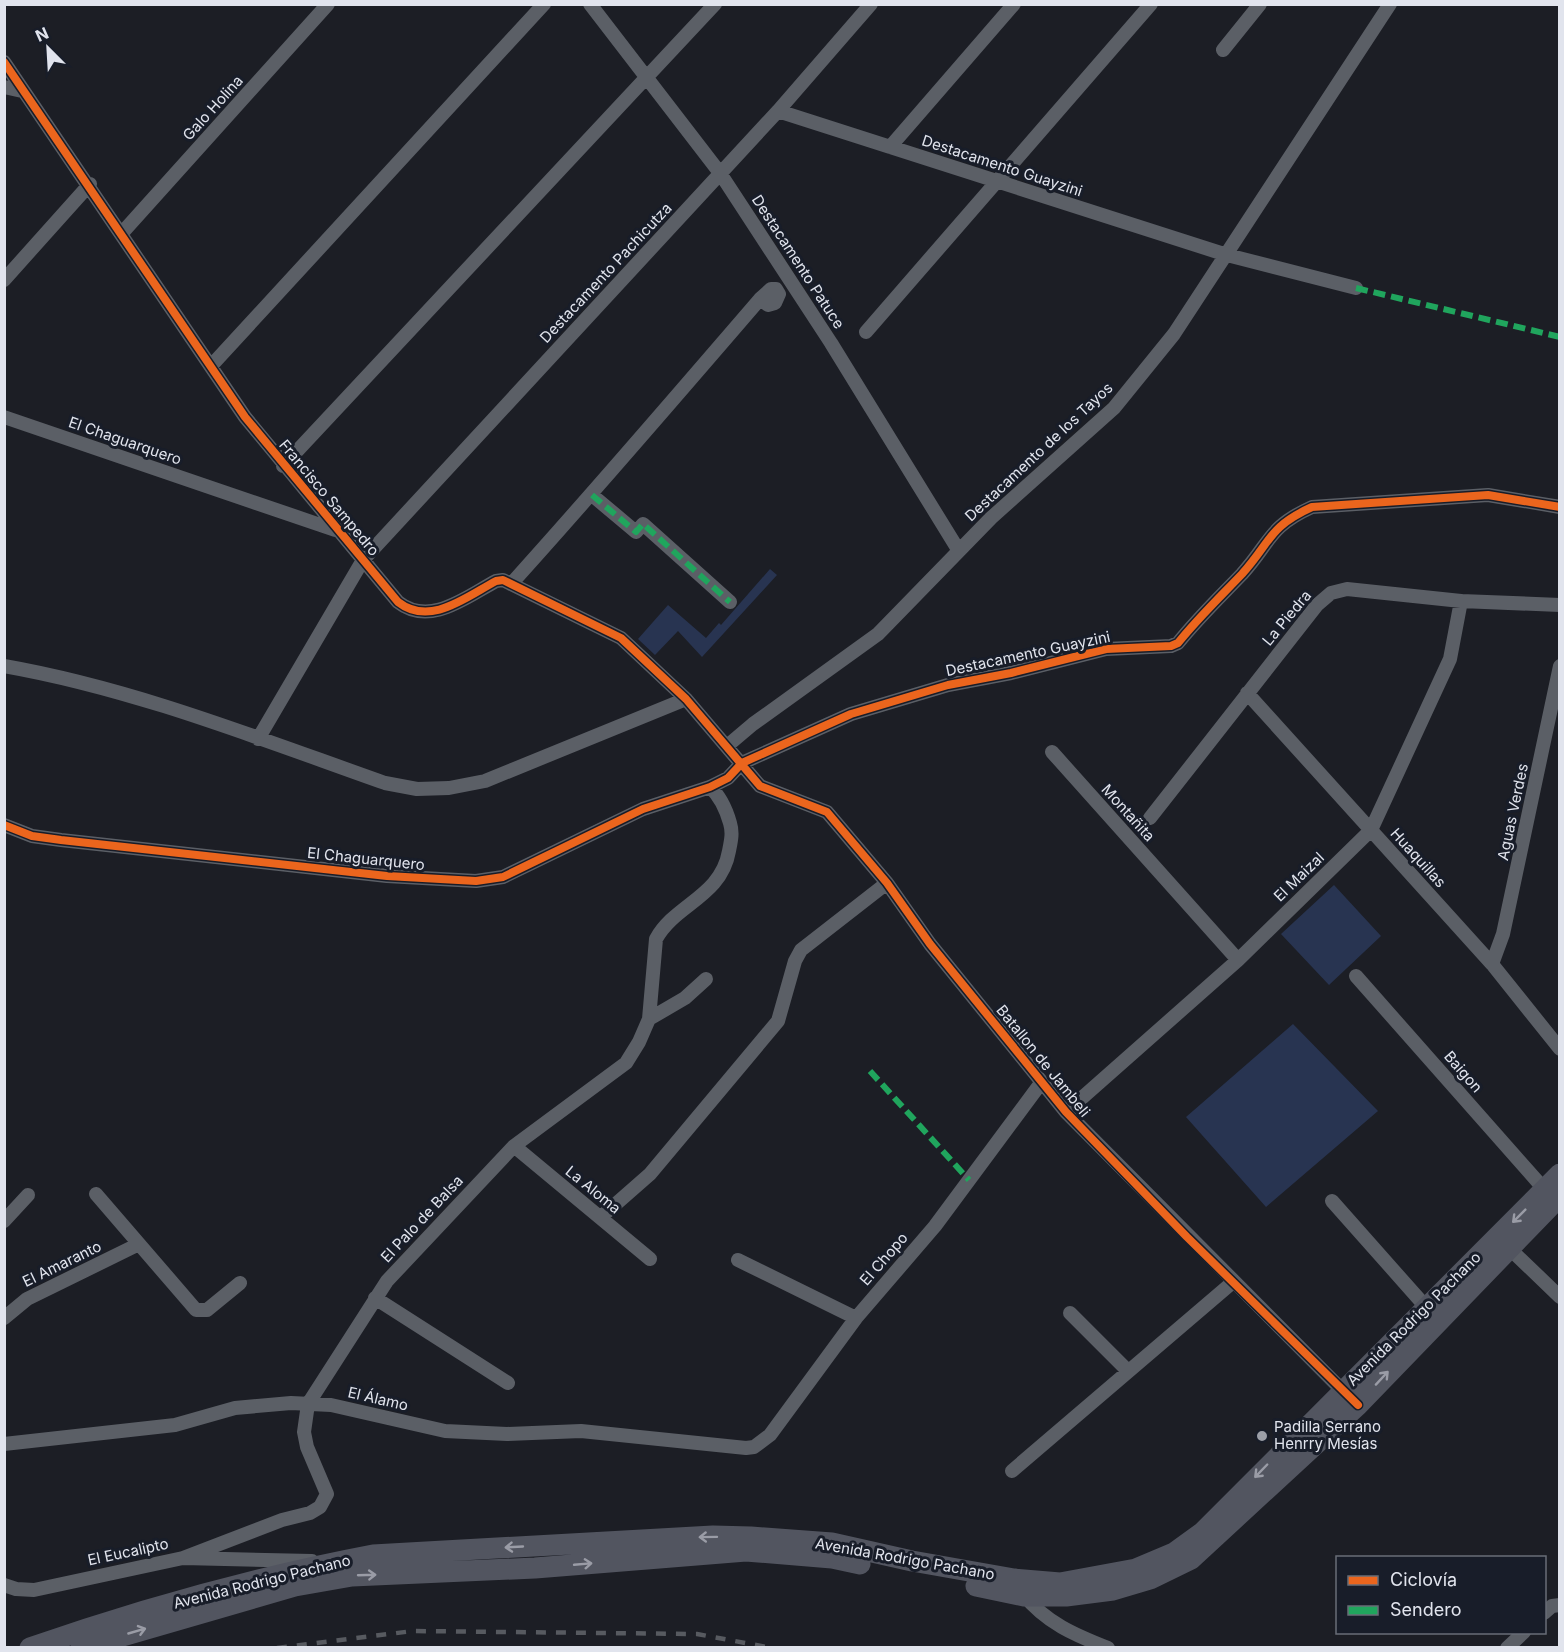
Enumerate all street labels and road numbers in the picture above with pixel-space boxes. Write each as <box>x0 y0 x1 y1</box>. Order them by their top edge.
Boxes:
street label: Galo Holina <box>178 71 247 144</box>
street label: Destacamento Guayzini <box>919 131 1085 200</box>
street label: Destacamento Patuce <box>748 191 849 332</box>
street label: Destacamento Pachicutza <box>536 199 676 347</box>
street label: Destacamento de los Tayos <box>961 378 1117 525</box>
street label: El Chaguarquero <box>66 412 184 469</box>
street label: Francisco Sampedro <box>275 436 384 560</box>
street label: La Piedra <box>1258 586 1315 649</box>
street label: Destacamento Guayzini <box>944 627 1112 680</box>
street label: Aguas Verdes <box>1493 762 1532 862</box>
street label: Montañita <box>1098 780 1159 845</box>
street label: Huaquillas <box>1387 824 1450 891</box>
street label: El Chaguarquero <box>306 843 426 874</box>
street label: El Maizal <box>1269 848 1328 905</box>
street label: Batallon de Jambeli <box>992 1001 1094 1120</box>
street label: Baigon <box>1440 1047 1487 1096</box>
street label: La Aloma <box>562 1162 625 1218</box>
street label: El Palo de Balsa <box>376 1171 467 1266</box>
street label: El Chopo <box>856 1228 912 1289</box>
street label: El Amaranto <box>19 1236 104 1291</box>
street label: Avenida Rodrigo Pachano <box>1343 1248 1485 1390</box>
street label: El Álamo <box>346 1382 410 1415</box>
street label: Avenida Rodrigo Pachano <box>814 1533 996 1584</box>
street label: El Eucalipto <box>86 1534 170 1569</box>
street label: Avenida Rodrigo Pachano <box>171 1550 352 1613</box>

